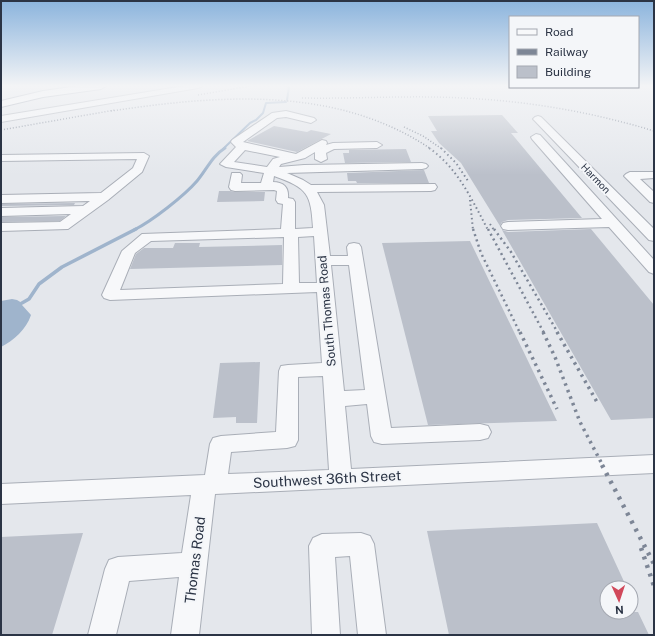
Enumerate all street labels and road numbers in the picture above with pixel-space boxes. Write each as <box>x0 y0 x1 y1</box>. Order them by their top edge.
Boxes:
street label: Harmon <box>579 160 613 196</box>
street label: South Thomas Road <box>315 255 339 367</box>
street label: Southwest 36th Street <box>252 467 402 491</box>
street label: Thomas Road <box>182 516 208 604</box>

